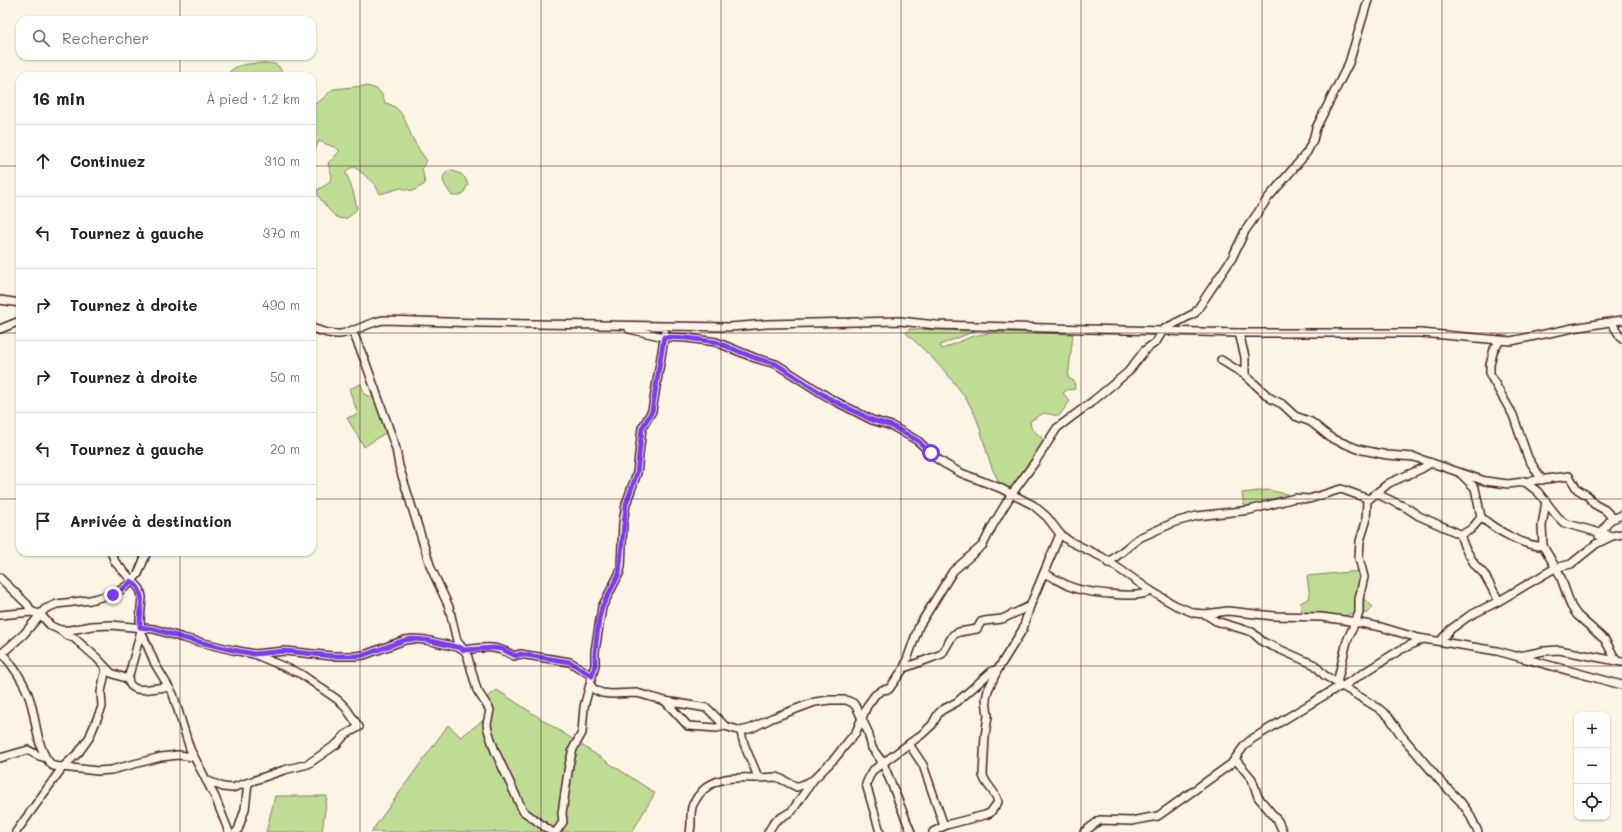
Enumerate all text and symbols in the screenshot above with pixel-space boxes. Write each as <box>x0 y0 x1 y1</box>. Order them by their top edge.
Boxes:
search box <box>16 16 316 60</box>
icon: search <box>30 27 52 49</box>
text: Rechercher <box>62 28 149 48</box>
text: 16 min <box>32 87 85 109</box>
text: À pied · 1.2 km <box>206 90 300 107</box>
icon: ahead <box>32 150 54 172</box>
text: Continuez <box>70 151 145 171</box>
text: 310 m <box>264 152 300 169</box>
icon: left <box>32 222 54 244</box>
text: Tournez à gauche <box>70 223 204 243</box>
text: 370 m <box>263 224 300 241</box>
icon: right <box>32 294 54 316</box>
text: Tournez à droite <box>70 295 198 315</box>
text: 490 m <box>262 296 300 313</box>
icon: right <box>32 366 54 388</box>
text: Tournez à droite <box>70 367 198 387</box>
text: 50 m <box>270 368 300 385</box>
icon: left <box>32 438 54 460</box>
text: Tournez à gauche <box>70 439 204 459</box>
text: 20 m <box>270 440 300 457</box>
route start <box>922 444 940 462</box>
icon: arrive <box>32 510 54 532</box>
text: Arrivée à destination <box>70 511 232 531</box>
route end <box>104 586 122 604</box>
map controls <box>1574 712 1610 820</box>
button: + <box>1574 712 1610 748</box>
button: − <box>1574 748 1610 784</box>
button: locate <box>1574 784 1610 820</box>

